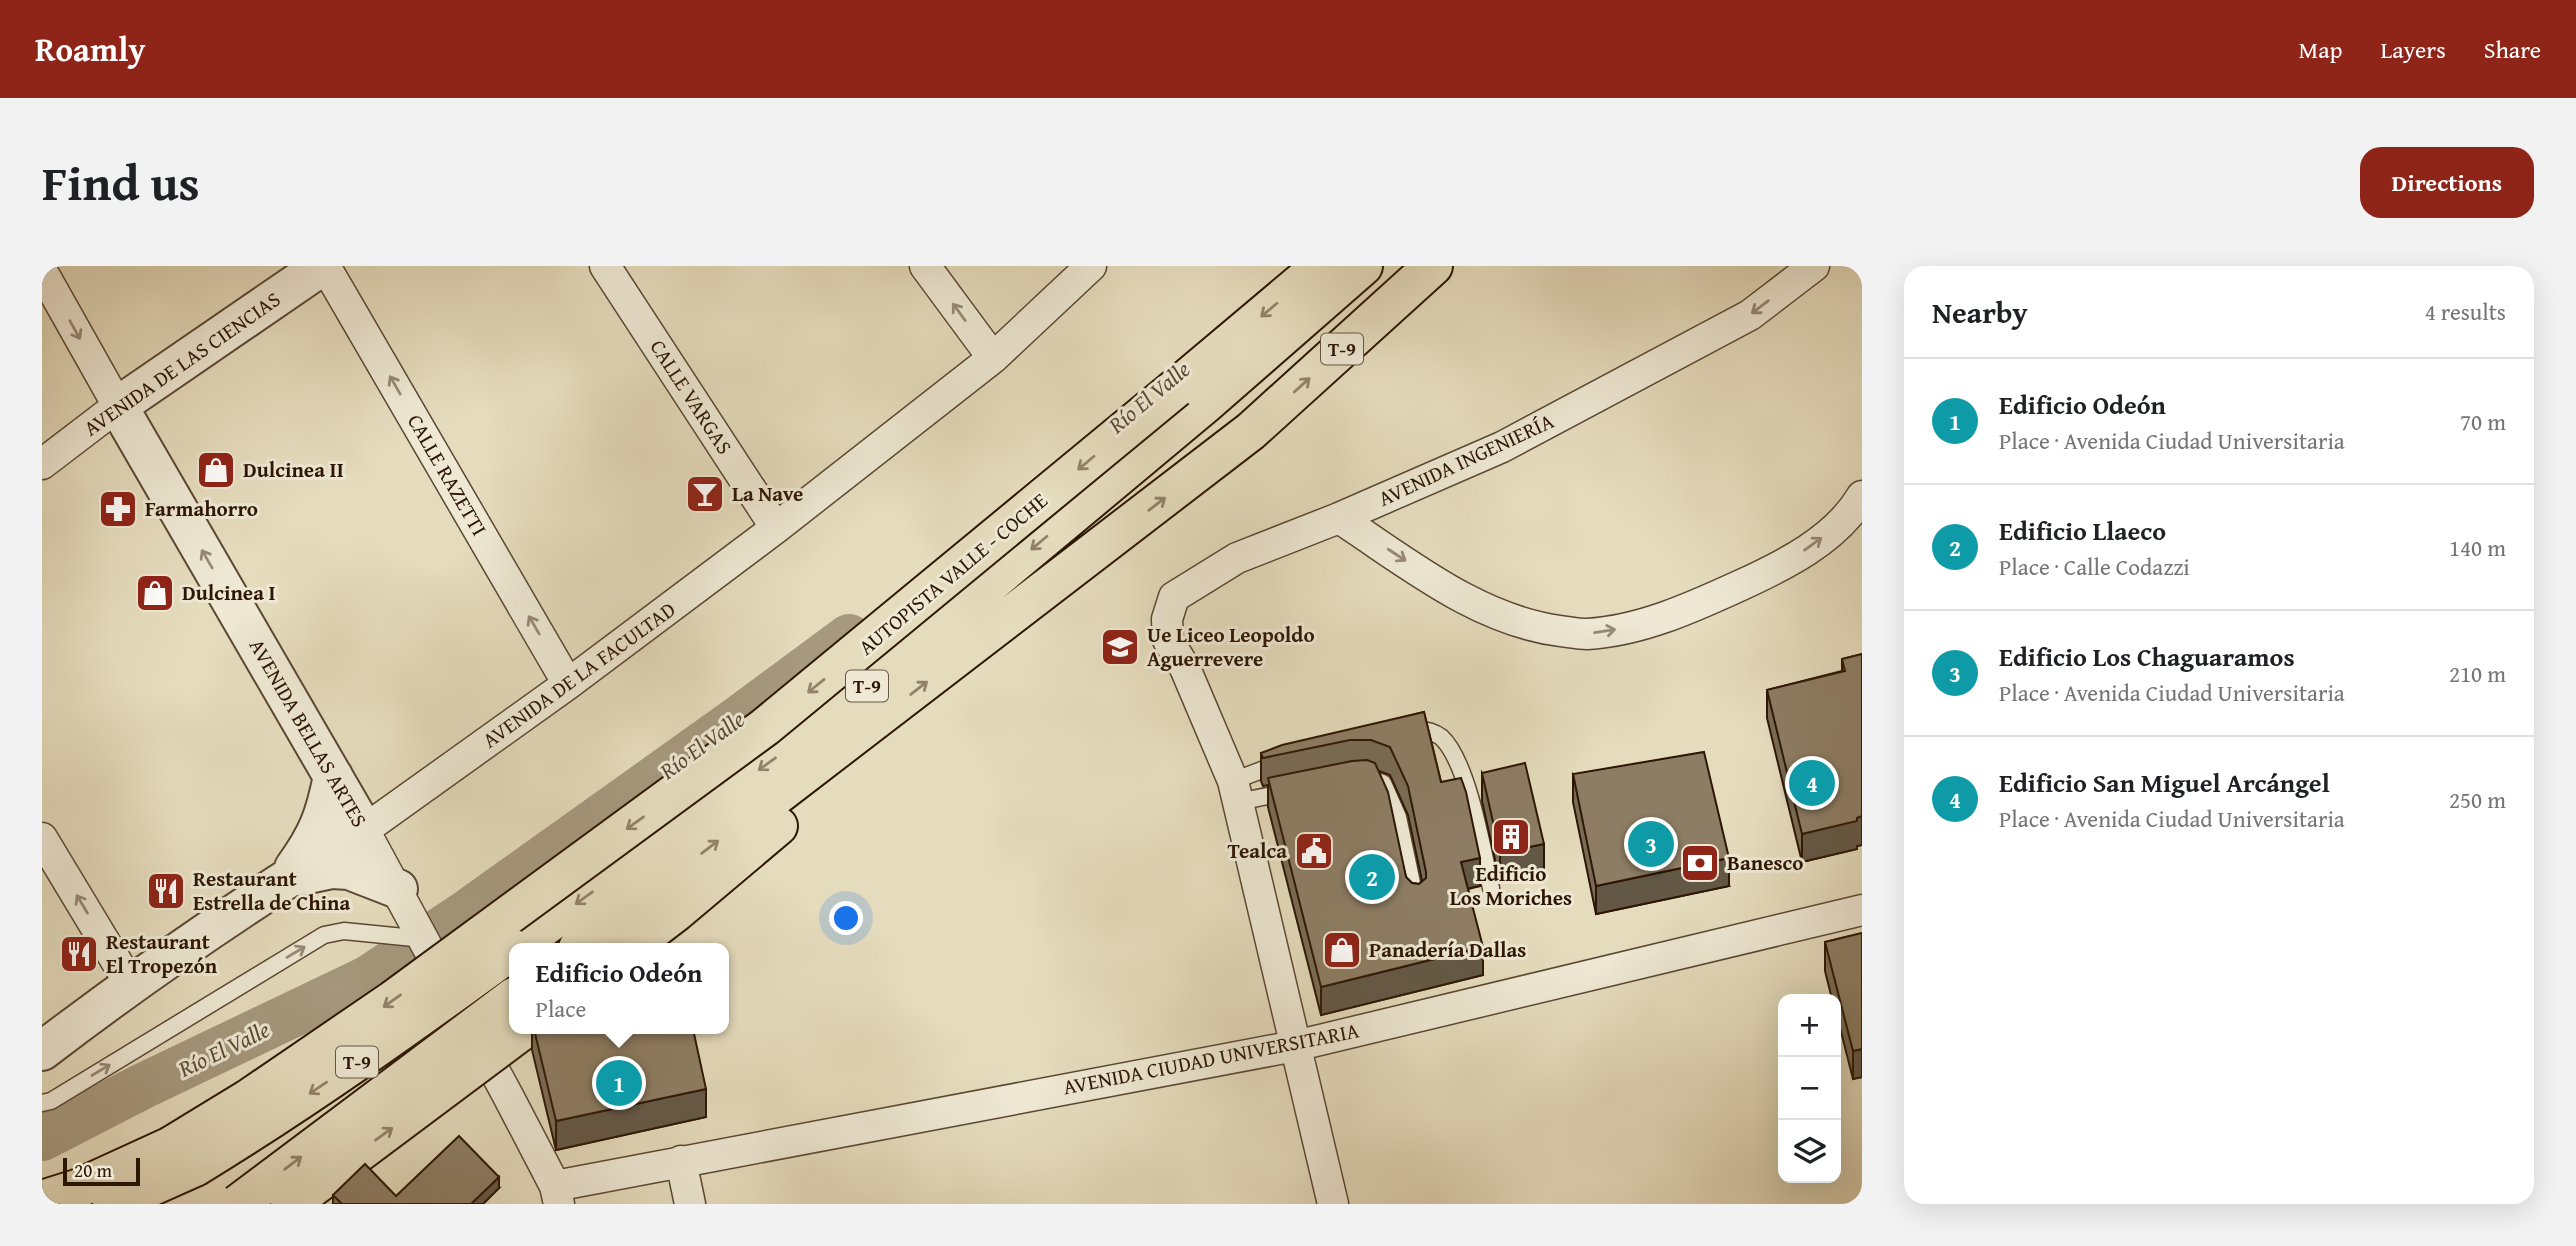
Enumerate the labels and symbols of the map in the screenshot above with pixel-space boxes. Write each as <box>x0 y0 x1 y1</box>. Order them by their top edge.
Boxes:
street label: AVENIDA DE LAS CIENCIAS <box>77 284 286 443</box>
one-way arrow <box>1751 300 1769 315</box>
one-way arrow <box>1260 302 1278 318</box>
one-way arrow <box>952 303 966 322</box>
one-way arrow <box>69 319 82 340</box>
street label: CALLE VARGAS <box>643 333 740 460</box>
road number: T-9 <box>1321 334 1363 365</box>
water label: Río El Valle <box>1100 353 1197 441</box>
one-way arrow <box>388 376 402 396</box>
one-way arrow <box>1293 377 1310 394</box>
street label: AVENIDA INGENIERÍA <box>1373 405 1559 514</box>
street label: CALLE RAZETTI <box>400 408 495 541</box>
shop icon: Dulcinea II <box>195 449 237 491</box>
place label: Dulcinea II <box>243 454 344 485</box>
one-way arrow <box>1078 455 1096 471</box>
bar icon: La Nave <box>684 473 726 515</box>
place label: La Nave <box>732 478 803 509</box>
street label: AUTOPISTA VALLE - COCHE <box>851 485 1054 662</box>
pharmacy icon: Farmahorro <box>97 488 139 530</box>
place label: Farmahorro <box>145 493 258 524</box>
one-way arrow <box>1147 496 1166 511</box>
one-way arrow <box>1030 535 1048 551</box>
one-way arrow <box>1803 537 1822 551</box>
one-way arrow <box>200 549 214 569</box>
one-way arrow <box>1386 549 1406 563</box>
shop icon: Dulcinea I <box>134 572 176 614</box>
place label: Dulcinea I <box>182 577 276 608</box>
street label: AVENIDA DE LA FACULTAD <box>476 594 682 755</box>
one-way arrow <box>526 615 540 635</box>
place label: Ue Liceo Leopoldo Aguerrevere <box>1147 619 1315 674</box>
one-way arrow <box>1593 624 1616 637</box>
school or university icon: Ue Liceo Leopoldo Aguerrevere <box>1099 626 1141 668</box>
street label: AVENIDA BELLAS ARTES <box>242 633 375 833</box>
road number: T-9 <box>846 670 888 702</box>
one-way arrow <box>808 678 826 693</box>
one-way arrow <box>909 680 927 695</box>
water label: Río El Valle <box>652 703 751 787</box>
one-way arrow <box>758 757 777 771</box>
pin: 4 <box>1789 757 1835 809</box>
one-way arrow <box>626 816 645 830</box>
building icon: Edificio Los Moriches <box>1490 816 1532 858</box>
pin: 3 <box>1628 818 1674 870</box>
public building icon: Tealca <box>1293 830 1335 872</box>
place label: Tealca <box>1227 835 1287 866</box>
one-way arrow <box>700 840 719 855</box>
bank icon: Banesco <box>1679 842 1721 884</box>
place label: Banesco <box>1727 847 1803 878</box>
pin: 2 <box>1349 851 1395 903</box>
place label: Edificio Los Moriches <box>1450 858 1572 913</box>
place label: Restaurant Estrella de China <box>193 863 350 918</box>
restaurant icon: Restaurant Estrella de China <box>145 870 187 912</box>
one-way arrow <box>575 891 594 905</box>
one-way arrow <box>75 895 89 915</box>
your location <box>829 901 863 935</box>
place label: Restaurant El Tropezón <box>106 926 218 981</box>
shop icon: Panadería Dallas <box>1321 929 1363 971</box>
restaurant icon: Restaurant El Tropezón <box>58 933 100 975</box>
place label: Panadería Dallas <box>1369 934 1526 965</box>
one-way arrow <box>285 945 305 959</box>
one-way arrow <box>383 994 402 1008</box>
water label: Río El Valle <box>172 1012 275 1085</box>
street label: AVENIDA CIUDAD UNIVERSITARIA <box>1060 1015 1362 1102</box>
road number: T-9 <box>336 1046 378 1077</box>
pin: 1 <box>596 1057 642 1109</box>
one-way arrow <box>91 1063 111 1077</box>
one-way arrow <box>309 1081 329 1095</box>
one-way arrow <box>375 1127 393 1142</box>
scale bar <box>63 1155 140 1187</box>
one-way arrow <box>283 1156 302 1171</box>

